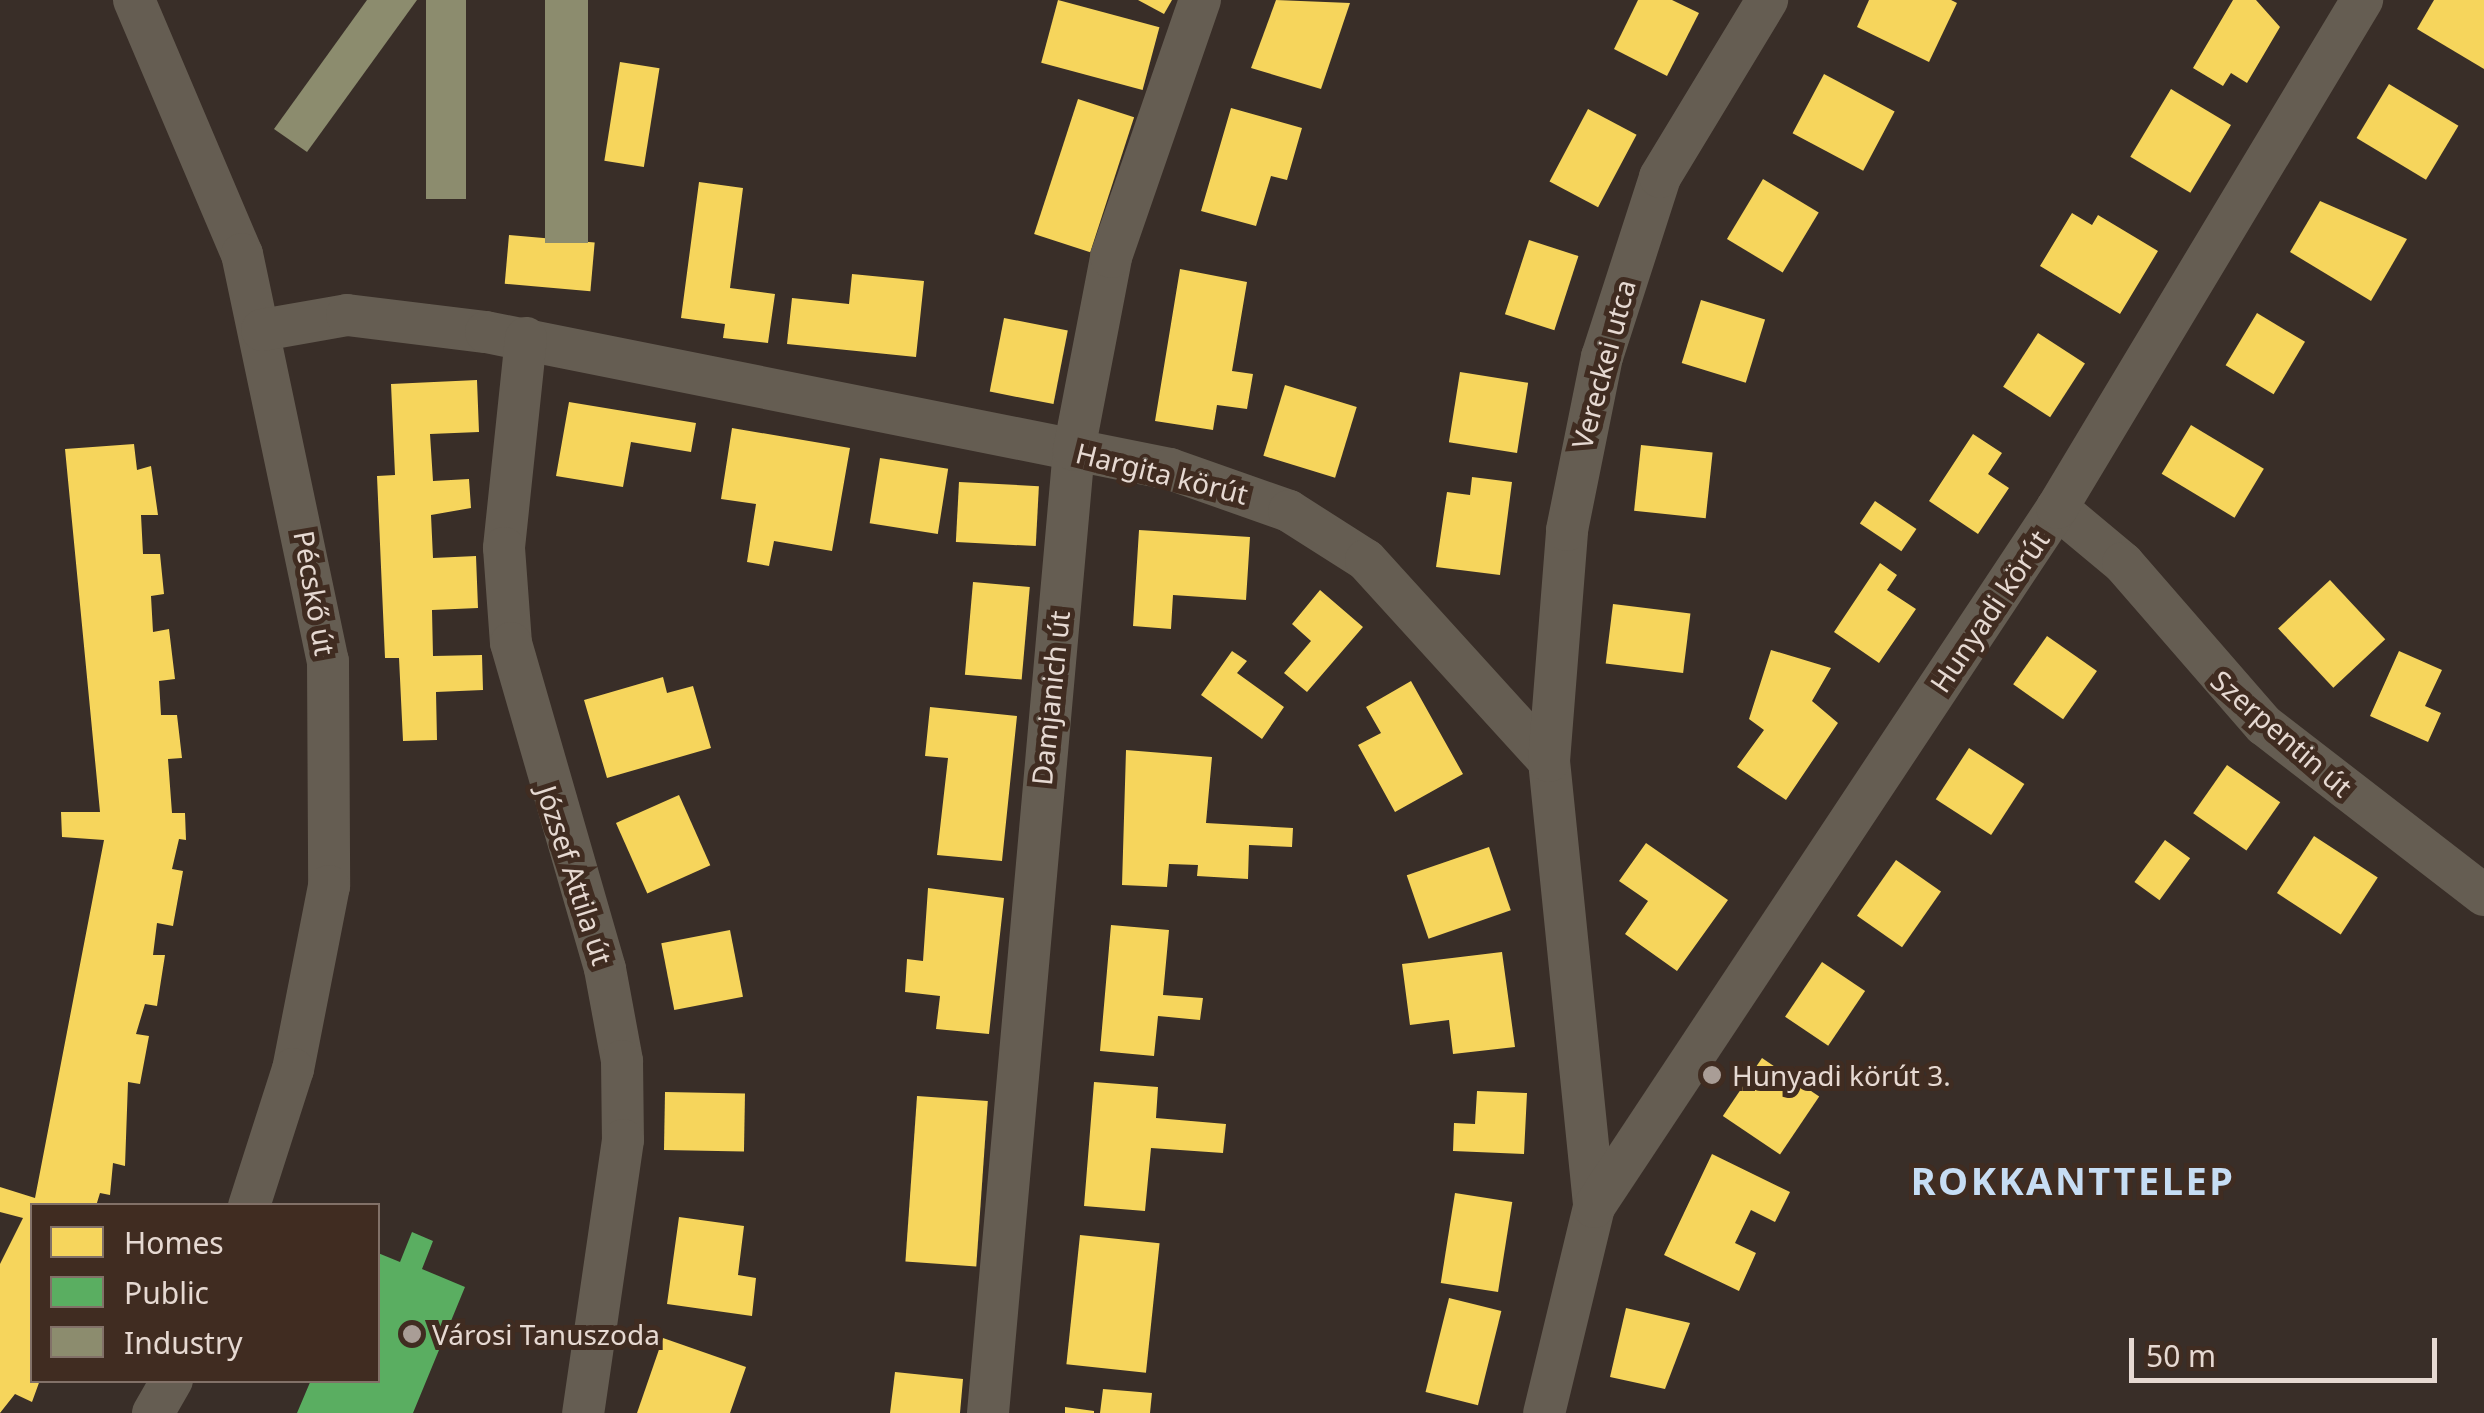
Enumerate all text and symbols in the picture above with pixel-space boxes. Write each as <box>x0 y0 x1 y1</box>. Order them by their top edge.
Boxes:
street label: Vereckei utca <box>1564 276 1642 452</box>
street label: Hargita körút <box>1072 435 1252 511</box>
street label: Hunyadi körút <box>1923 524 2055 698</box>
street label: Pécskő út <box>288 528 342 658</box>
street label: Damjanich út <box>1024 609 1076 787</box>
street label: Szerpentin út <box>2205 663 2359 803</box>
street label: József Attila út <box>530 781 620 969</box>
place label: Hunyadi körút 3. <box>1732 1058 1951 1092</box>
marker: Hunyadi körút 3. <box>1701 1064 1723 1086</box>
district label: ROKKANTTELEP <box>1911 1158 2235 1204</box>
legend <box>30 1203 380 1383</box>
text: Homes <box>124 1222 224 1263</box>
text: Public <box>124 1272 209 1313</box>
place label: Városi Tanuszoda <box>432 1317 660 1351</box>
scale bar <box>2134 1318 2442 1380</box>
text: Industry <box>124 1322 243 1363</box>
marker: Városi Tanuszoda <box>401 1323 423 1345</box>
text: 50 m <box>2146 1335 2216 1376</box>

